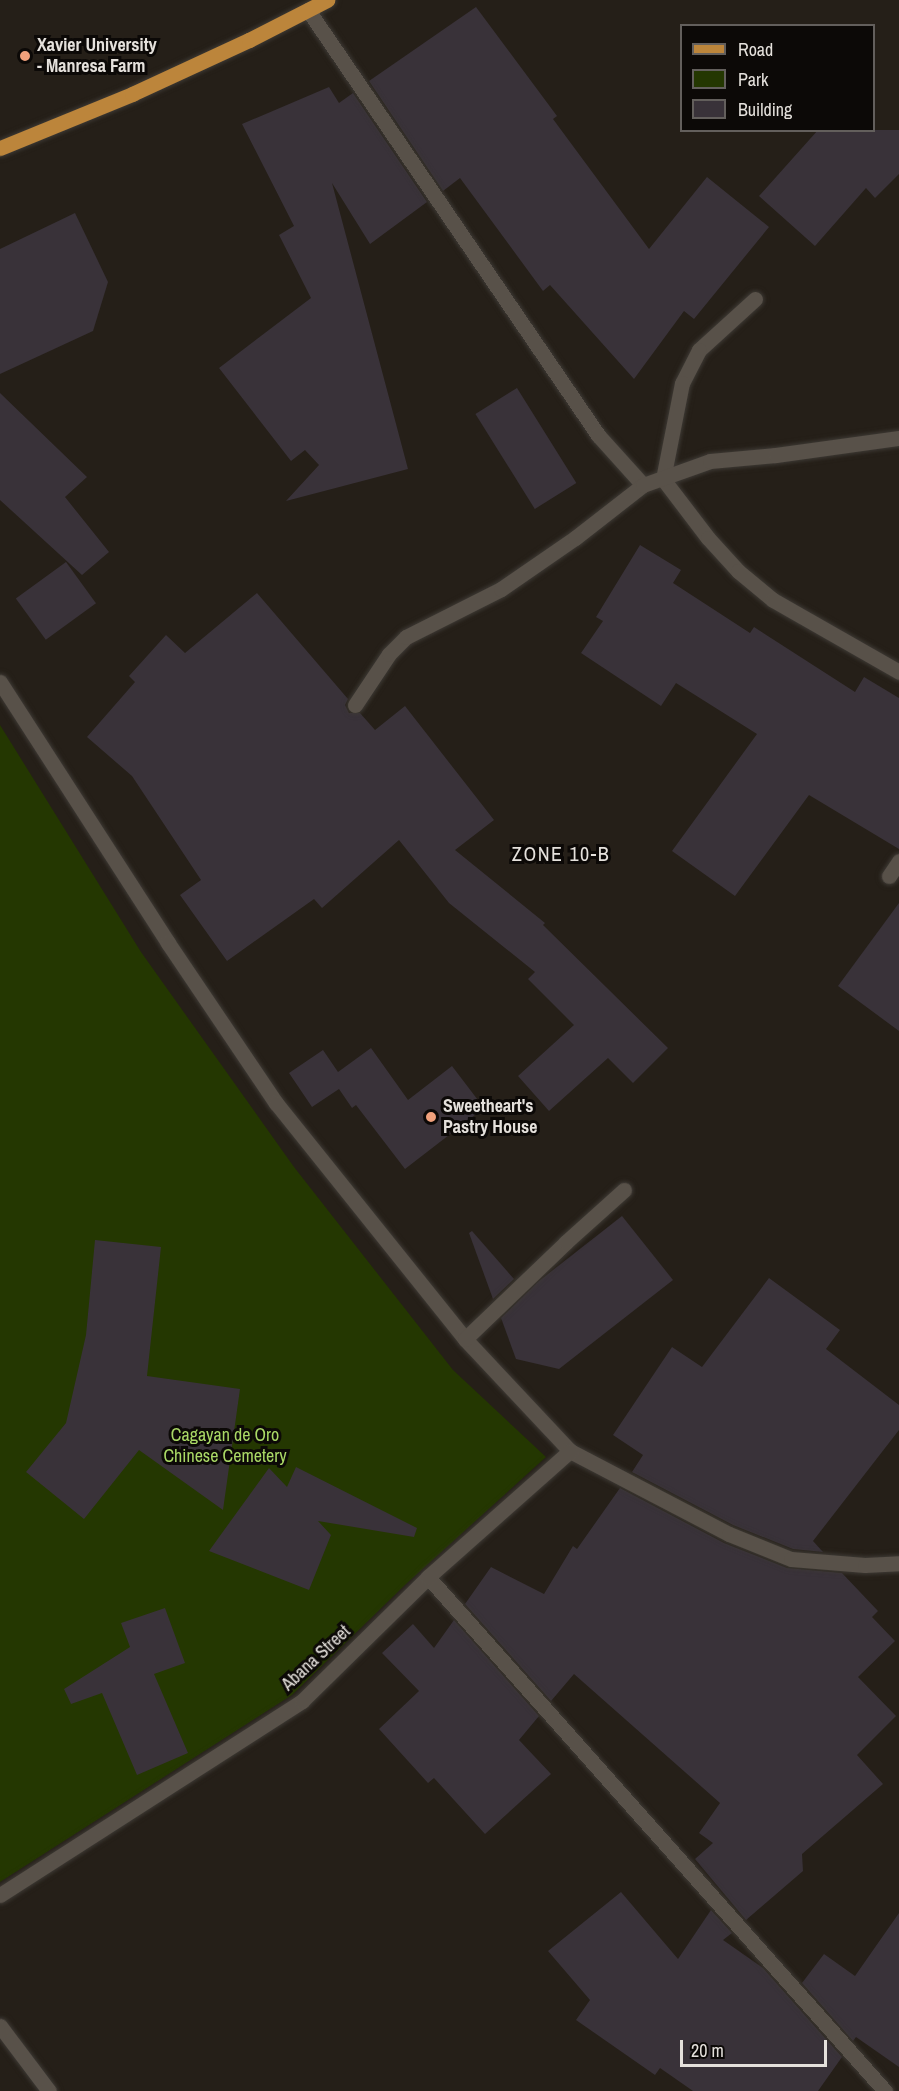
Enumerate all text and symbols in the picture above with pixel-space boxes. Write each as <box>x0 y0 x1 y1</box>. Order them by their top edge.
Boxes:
legend <box>680 24 875 132</box>
place label: Xavier University - Manresa Farm <box>37 35 157 78</box>
text: Road <box>738 37 773 62</box>
marker: Xavier University - Manresa Farm <box>18 49 32 63</box>
text: Park <box>738 67 768 92</box>
text: Building <box>738 97 792 122</box>
district label: ZONE 10-B <box>512 841 610 865</box>
place label: Sweetheart's Pastry House <box>443 1096 537 1138</box>
marker: Sweetheart's Pastry House <box>424 1110 438 1124</box>
park label: Cagayan de Oro Chinese Cemetery <box>163 1425 287 1468</box>
street label: Abana Street <box>277 1621 355 1695</box>
scale bar <box>683 2028 830 2066</box>
text: 20 m <box>691 2038 724 2063</box>

